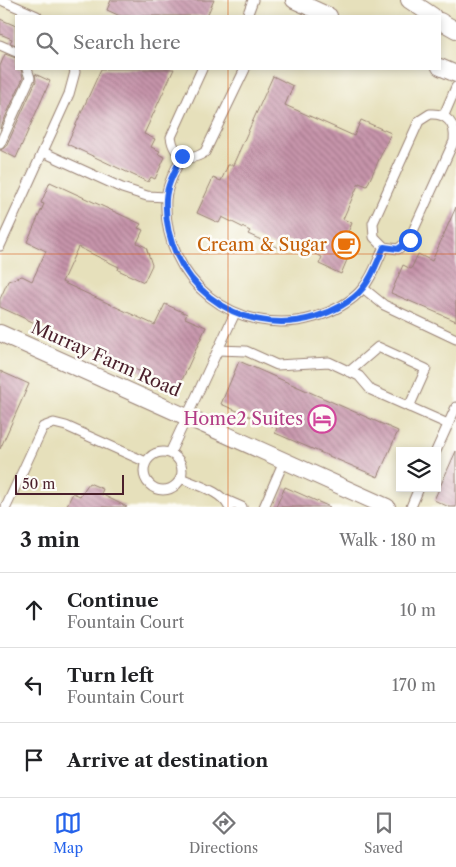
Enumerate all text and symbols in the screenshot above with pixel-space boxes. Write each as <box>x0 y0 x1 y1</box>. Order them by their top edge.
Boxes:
search box <box>15 15 441 70</box>
icon: search <box>33 29 61 57</box>
text: Search here <box>73 31 181 54</box>
route end <box>171 145 194 168</box>
route start <box>399 229 422 252</box>
cafe icon: Cream & Sugar <box>331 230 361 260</box>
place label: Cream & Sugar <box>197 234 327 256</box>
street label: Murray Farm Road <box>28 316 184 402</box>
hotel icon: Home2 Suites <box>307 404 337 434</box>
place label: Home2 Suites <box>183 408 303 430</box>
map controls <box>396 447 441 492</box>
button: layers <box>396 447 441 492</box>
scale bar <box>15 472 124 495</box>
text: 50 m <box>22 475 55 493</box>
text: 3 min <box>20 527 80 552</box>
text: Walk · 180 m <box>339 530 436 550</box>
text: Continue <box>67 589 159 612</box>
icon: ahead <box>20 596 48 624</box>
text: 10 m <box>400 600 436 620</box>
text: Fountain Court <box>67 612 184 632</box>
text: Turn left <box>67 664 154 687</box>
icon: left <box>20 671 48 699</box>
text: 170 m <box>392 675 436 695</box>
text: Fountain Court <box>67 687 184 707</box>
icon: arrive <box>20 746 48 774</box>
text: Arrive at destination <box>67 749 268 772</box>
tab: Map <box>53 809 83 857</box>
tab: Directions <box>189 809 258 857</box>
tab: Saved <box>364 809 403 857</box>

